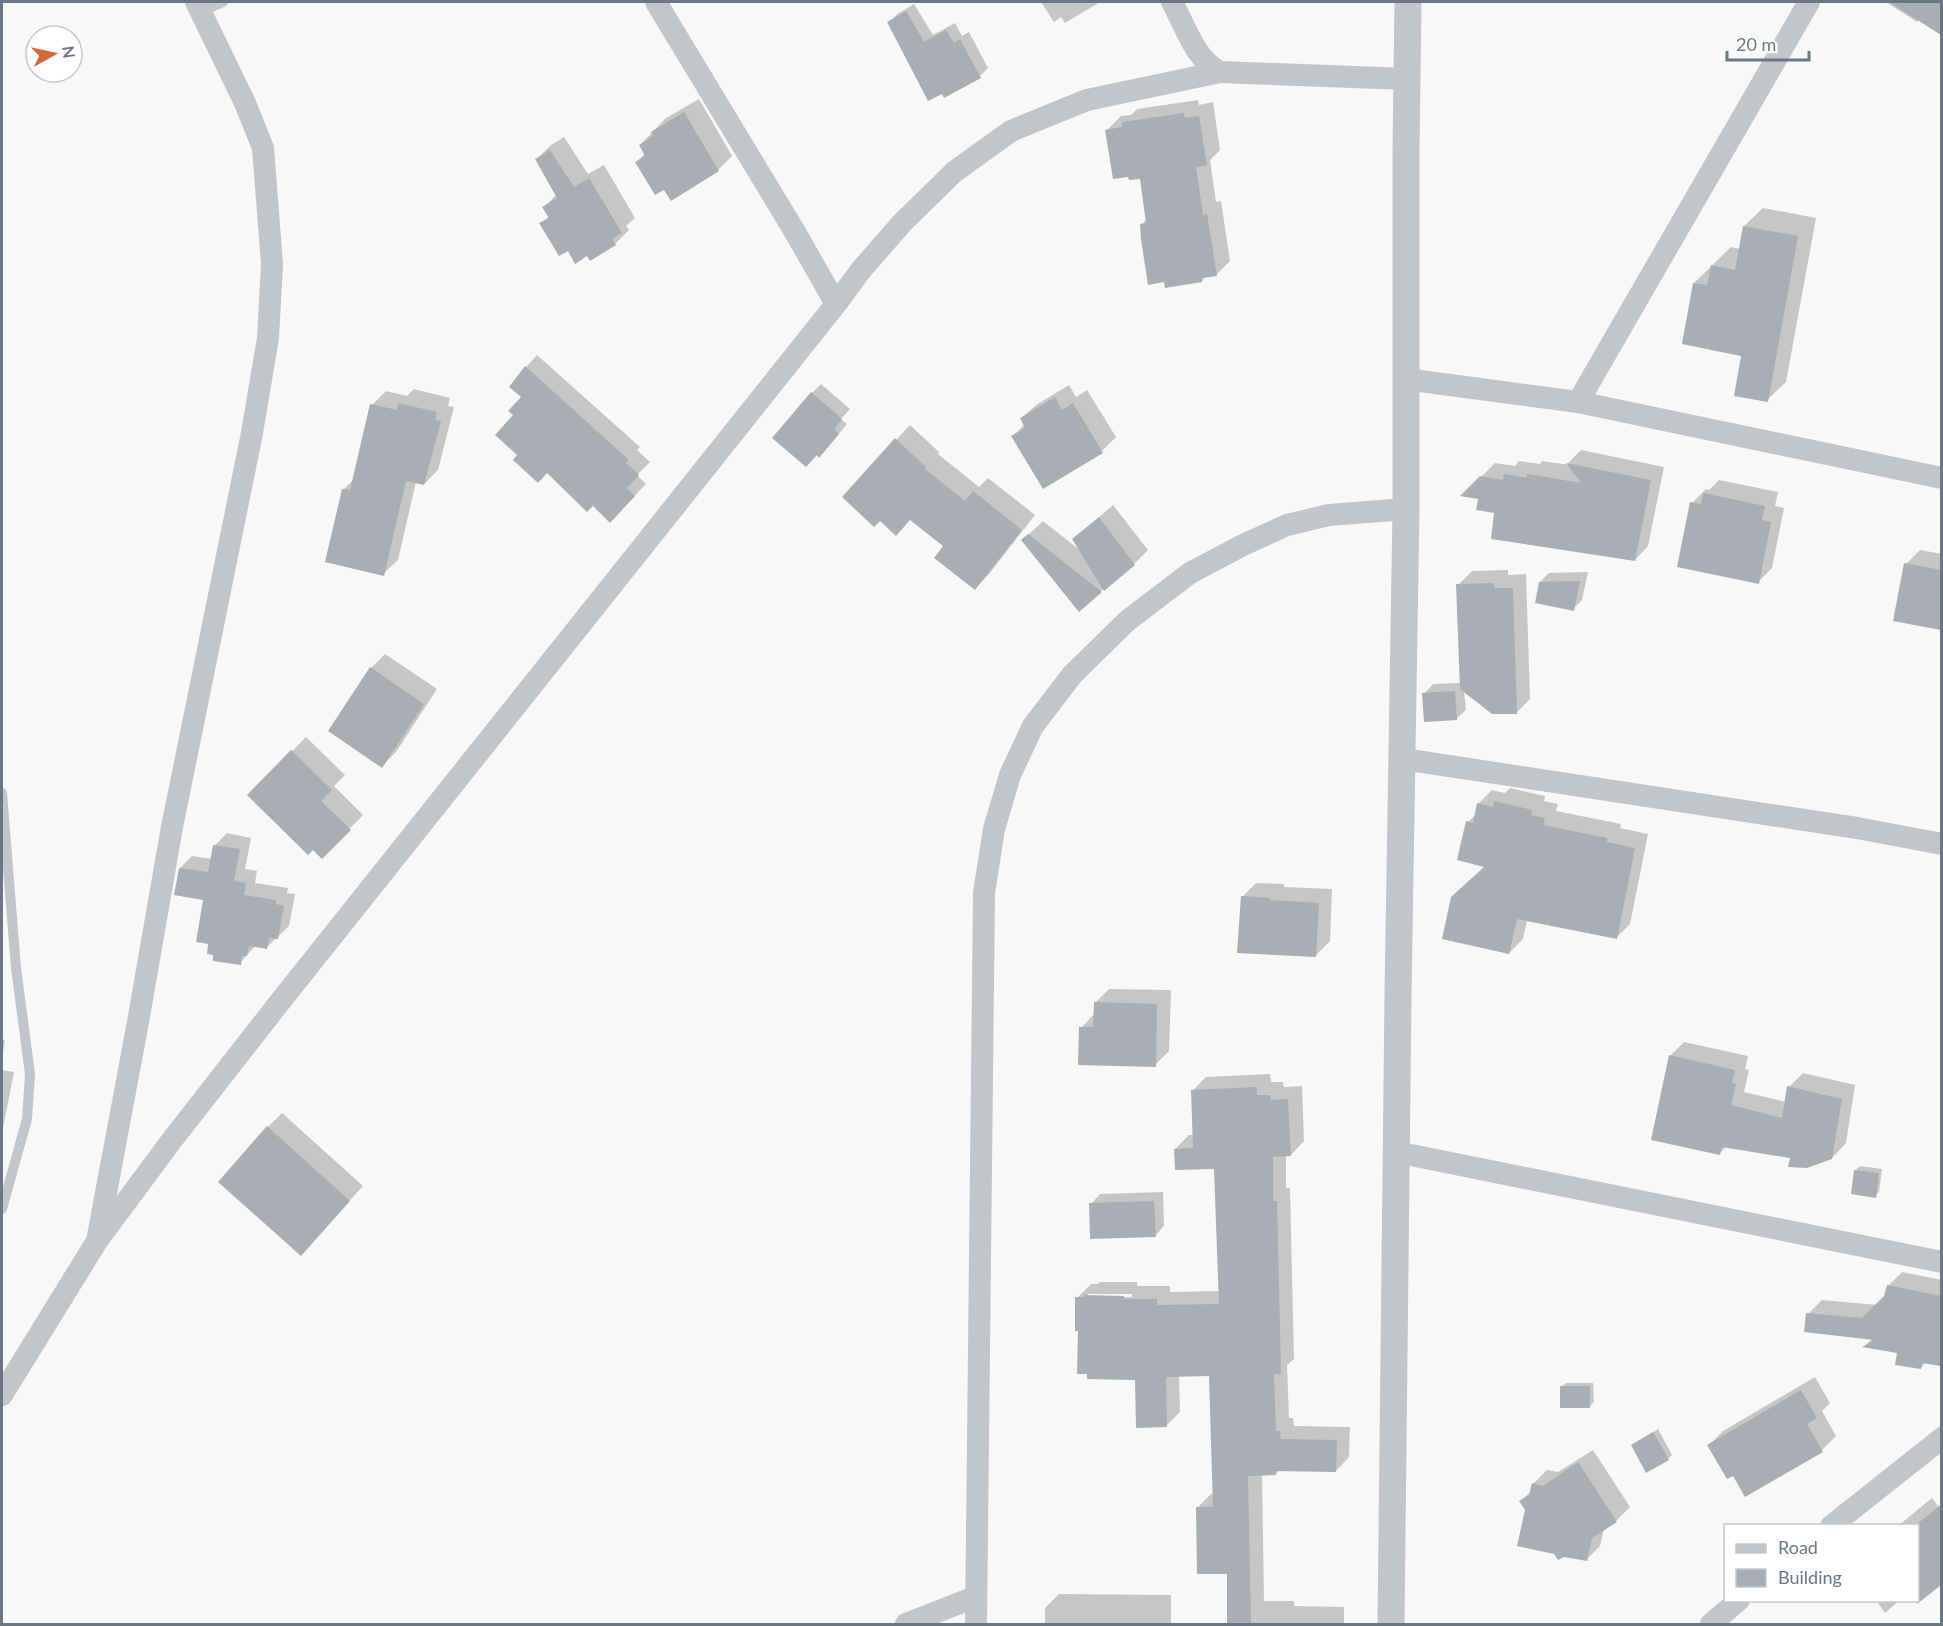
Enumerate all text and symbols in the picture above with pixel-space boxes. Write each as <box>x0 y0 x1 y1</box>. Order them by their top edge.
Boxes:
north arrow <box>24 24 84 84</box>
scale bar <box>1727 24 1810 62</box>
text: 20 m <box>1736 33 1776 55</box>
text: N <box>59 44 80 59</box>
legend <box>1724 1524 1919 1602</box>
text: Road <box>1778 1536 1818 1558</box>
text: Building <box>1778 1566 1842 1588</box>

